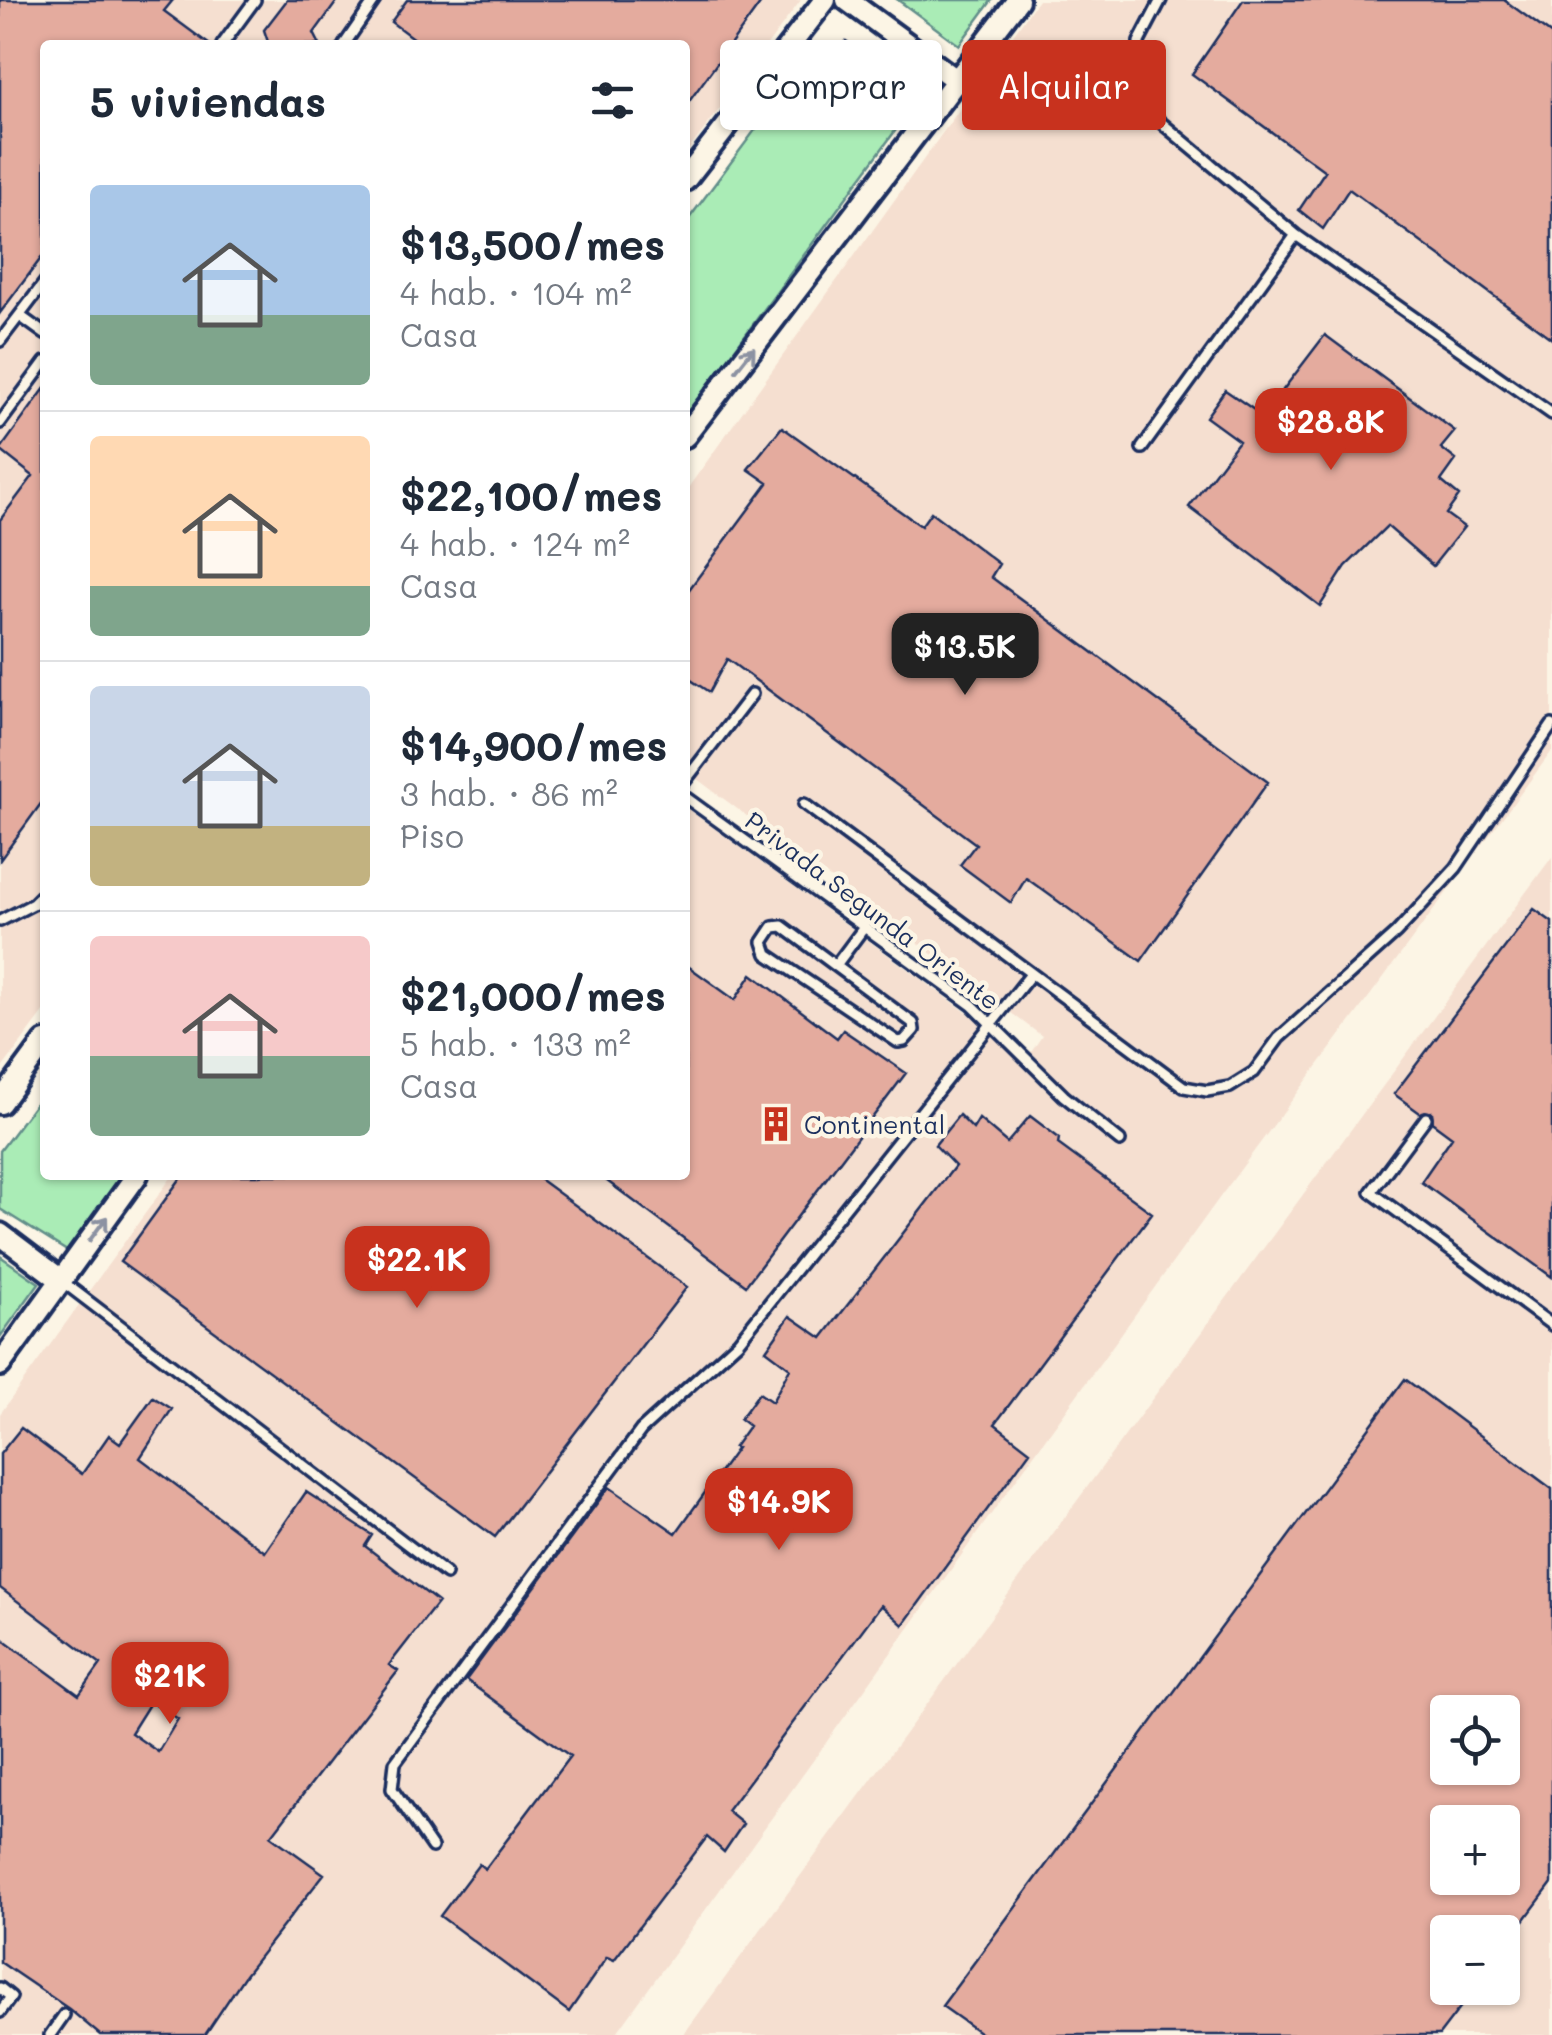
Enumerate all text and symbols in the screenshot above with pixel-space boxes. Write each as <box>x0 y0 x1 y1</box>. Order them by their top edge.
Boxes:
chip: Comprar <box>720 40 942 130</box>
chip: Alquilar <box>962 40 1166 130</box>
text: 5 viviendas <box>90 73 326 128</box>
icon: filters <box>585 73 640 128</box>
text: $13,500/mes <box>400 216 665 271</box>
icon: home <box>170 225 290 345</box>
text: 4 hab. · 104 m² <box>400 271 632 313</box>
text: Casa <box>400 313 478 355</box>
one-way arrow <box>734 346 755 373</box>
pin: $28.8K <box>1250 388 1412 473</box>
text: $28.8K <box>1277 399 1385 441</box>
text: $22,100/mes <box>400 467 663 522</box>
icon: home <box>170 476 290 596</box>
text: 4 hab. · 124 m² <box>400 522 630 564</box>
text: Casa <box>400 564 478 606</box>
pin: $13.5K <box>884 613 1046 698</box>
text: $13.5K <box>914 624 1016 666</box>
text: $14,900/mes <box>400 717 667 772</box>
icon: home <box>170 726 290 846</box>
text: 3 hab. · 86 m² <box>400 772 618 814</box>
street label: Privada Segunda Oriente <box>739 804 1007 1016</box>
text: Piso <box>400 814 464 856</box>
text: $21,000/mes <box>400 967 666 1022</box>
icon: home <box>170 976 290 1096</box>
text: 5 hab. · 133 m² <box>400 1022 631 1064</box>
text: Casa <box>400 1064 478 1106</box>
building icon: Continental <box>757 1105 795 1143</box>
place label: Continental <box>804 1108 945 1140</box>
one-way arrow <box>87 1216 108 1243</box>
pin: $22.1K <box>336 1226 498 1311</box>
text: $22.1K <box>367 1237 467 1279</box>
pin: $14.9K <box>698 1468 860 1553</box>
text: $14.9K <box>727 1479 831 1521</box>
pin: $21K <box>111 1642 229 1727</box>
text: $21K <box>134 1653 206 1695</box>
map controls <box>1430 1695 1520 2005</box>
button: locate <box>1430 1695 1520 1785</box>
button: + <box>1430 1805 1520 1895</box>
button: − <box>1430 1915 1520 2005</box>

